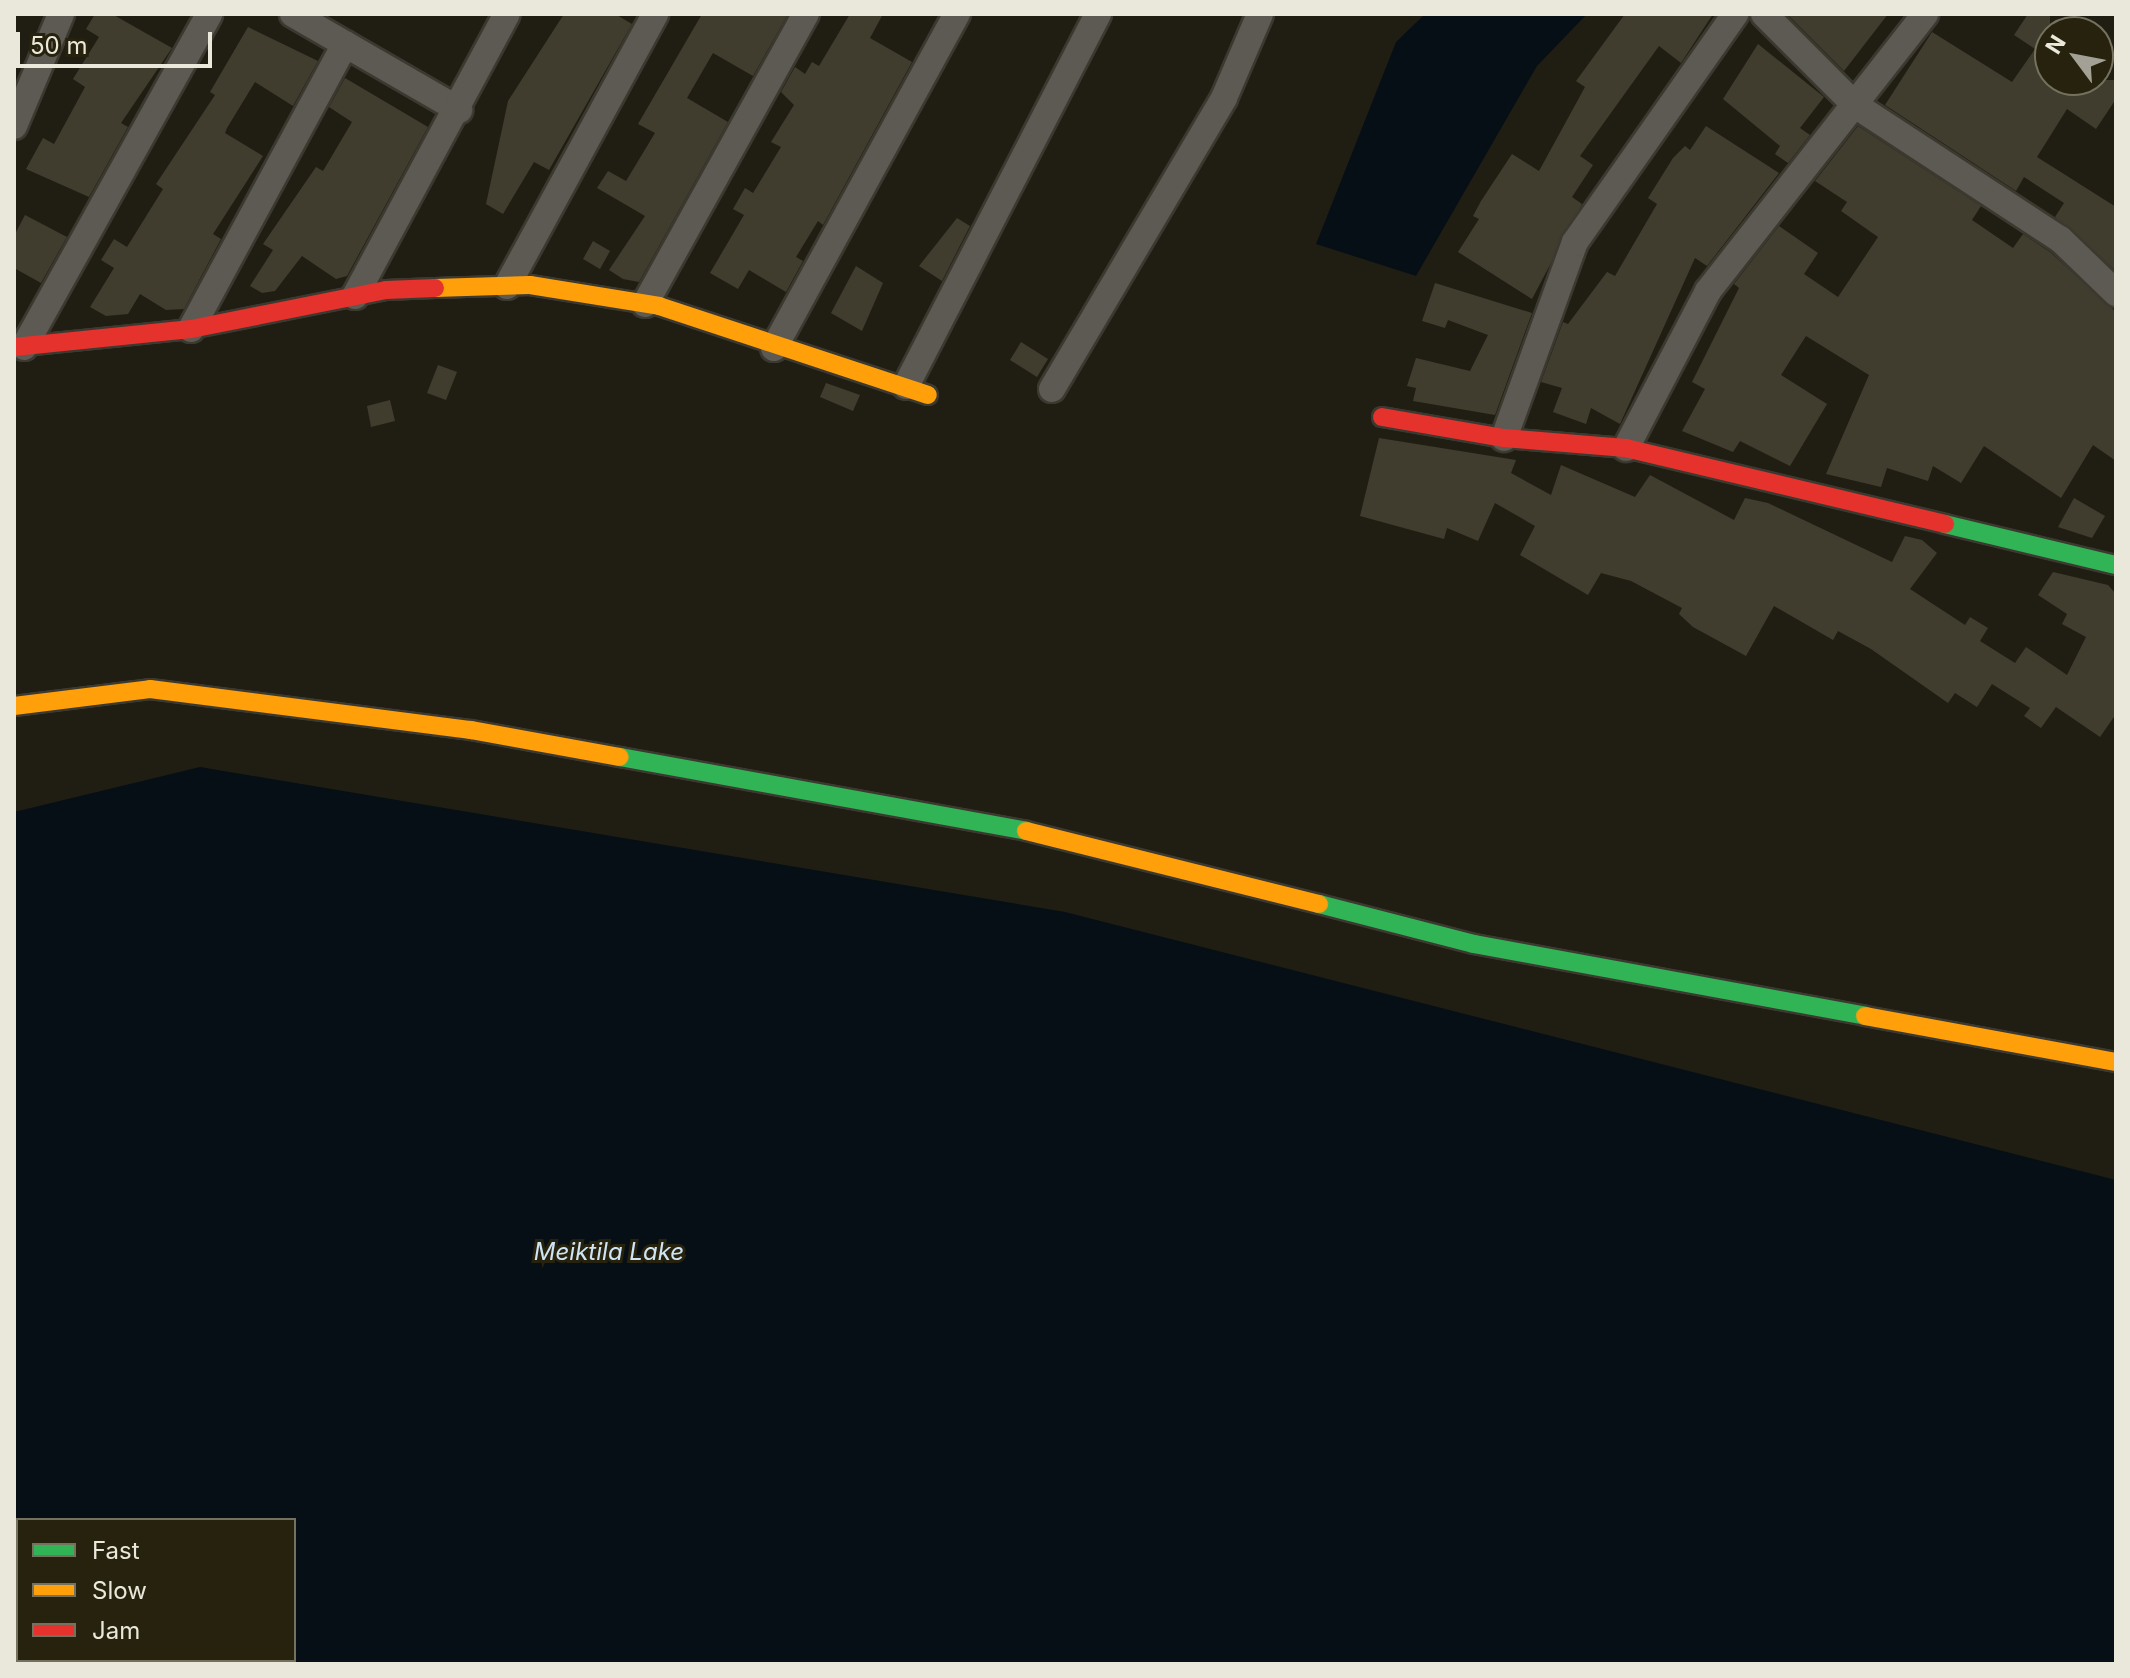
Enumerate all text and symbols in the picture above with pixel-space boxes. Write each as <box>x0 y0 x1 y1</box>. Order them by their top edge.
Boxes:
scale bar <box>20 16 216 66</box>
north arrow <box>2034 16 2114 96</box>
text: N <box>2040 30 2071 58</box>
text: 50 m <box>30 31 88 60</box>
water label: Meiktila Lake <box>534 1238 684 1266</box>
legend <box>16 1518 296 1662</box>
text: Fast <box>92 1536 140 1565</box>
text: Slow <box>92 1576 147 1605</box>
text: Jam <box>92 1616 140 1645</box>

